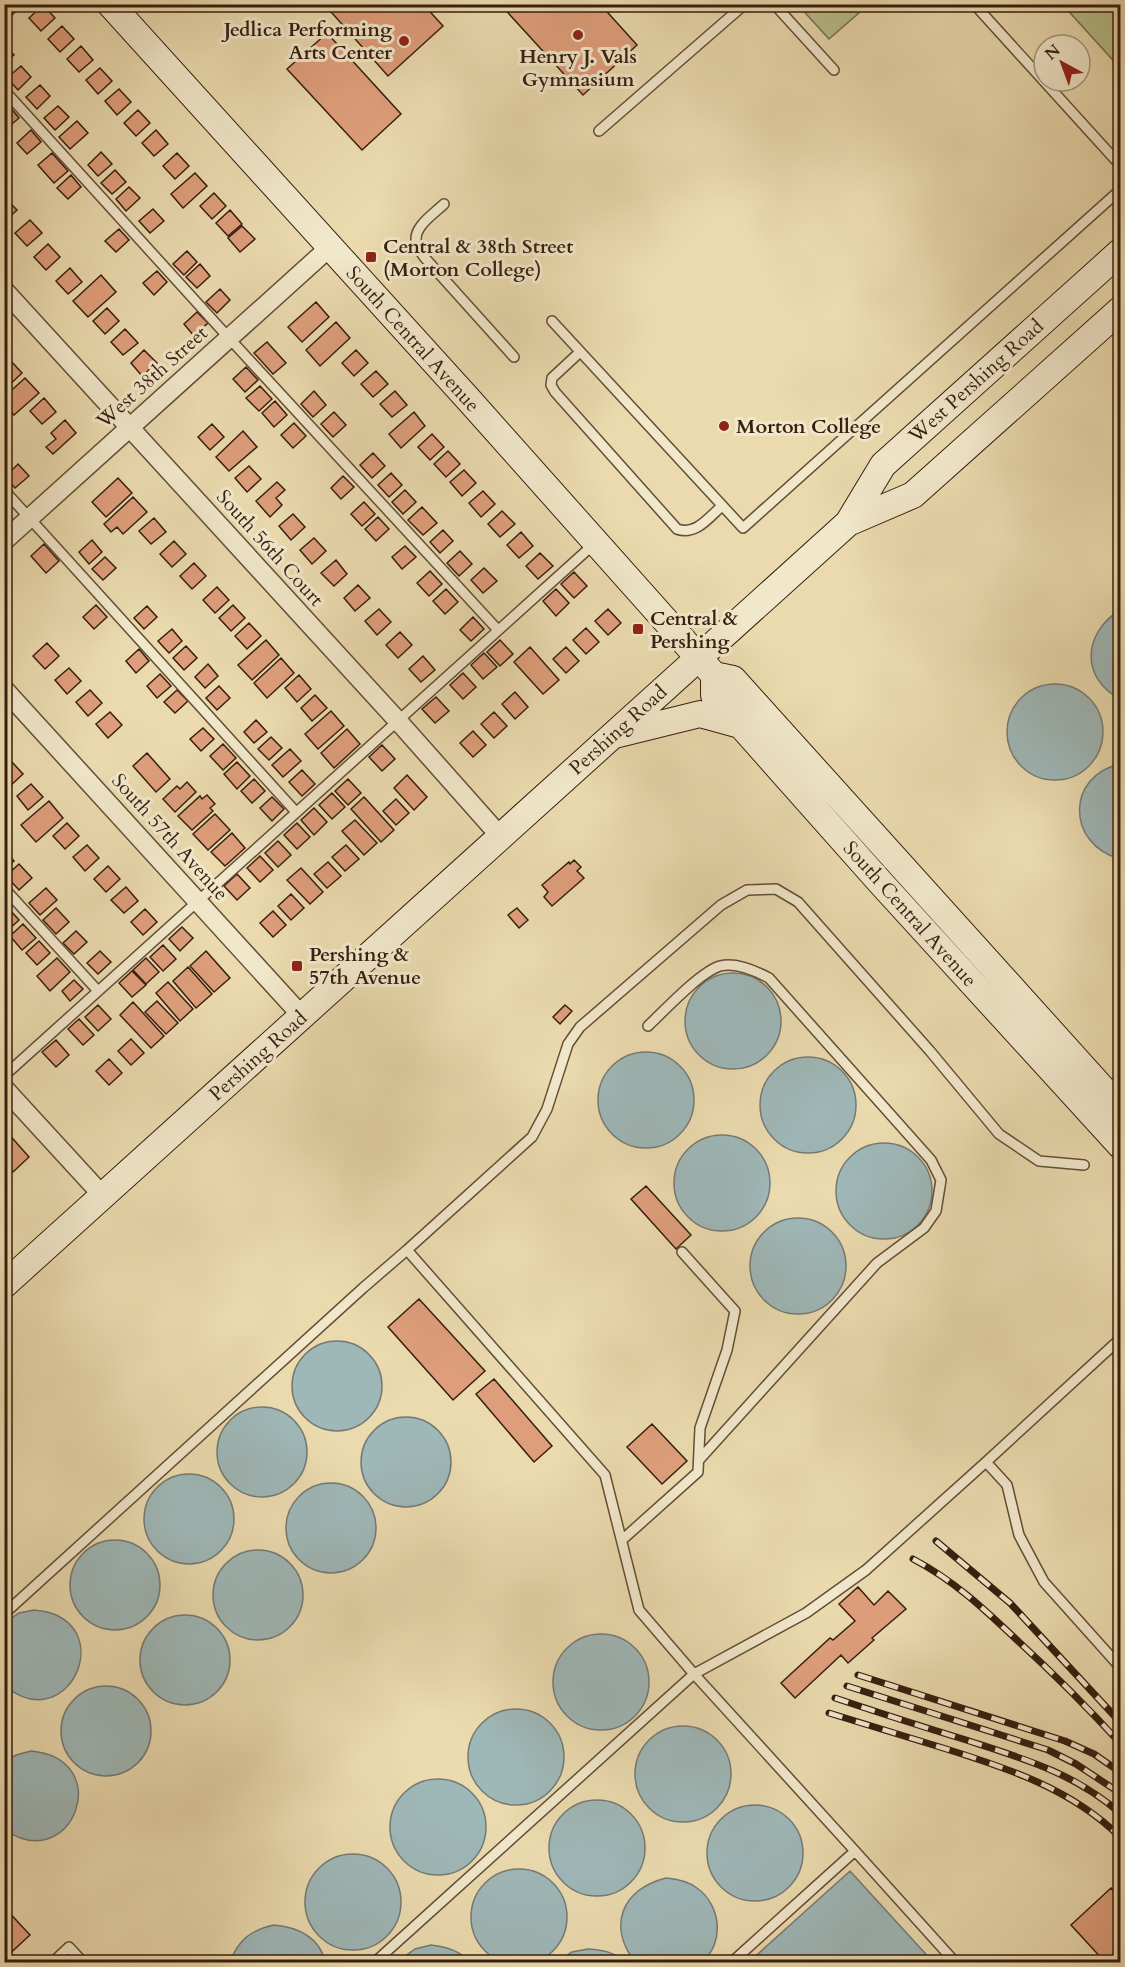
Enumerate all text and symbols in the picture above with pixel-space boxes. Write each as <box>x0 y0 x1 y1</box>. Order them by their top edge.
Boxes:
place label: Jedlica Performing Arts Center <box>221 16 393 66</box>
marker: Henry J. Vals Gymnasium <box>571 28 585 42</box>
north arrow <box>1032 33 1092 93</box>
marker: Jedlica Performing Arts Center <box>397 34 411 48</box>
text: N <box>1040 40 1065 65</box>
place label: Henry J. Vals Gymnasium <box>519 43 637 93</box>
place label: Central & 38th Street (Morton College) <box>383 233 573 283</box>
marker: Central & 38th Street (Morton College) <box>364 250 378 264</box>
street label: South Central Avenue <box>340 260 486 418</box>
street label: West Pershing Road <box>902 313 1050 450</box>
street label: West 38th Street <box>90 319 214 435</box>
place label: Morton College <box>736 413 881 440</box>
marker: Morton College <box>717 419 731 433</box>
street label: South 56th Court <box>210 484 330 613</box>
place label: Central & Pershing <box>650 605 739 655</box>
marker: Central & Pershing <box>631 622 645 636</box>
street label: Pershing Road <box>563 678 673 781</box>
street label: South 57th Avenue <box>106 768 234 906</box>
street label: South Central Avenue <box>837 835 983 993</box>
place label: Pershing & 57th Avenue <box>309 941 421 991</box>
marker: Pershing & 57th Avenue <box>290 959 304 973</box>
street label: Pershing Road <box>203 1004 313 1107</box>

